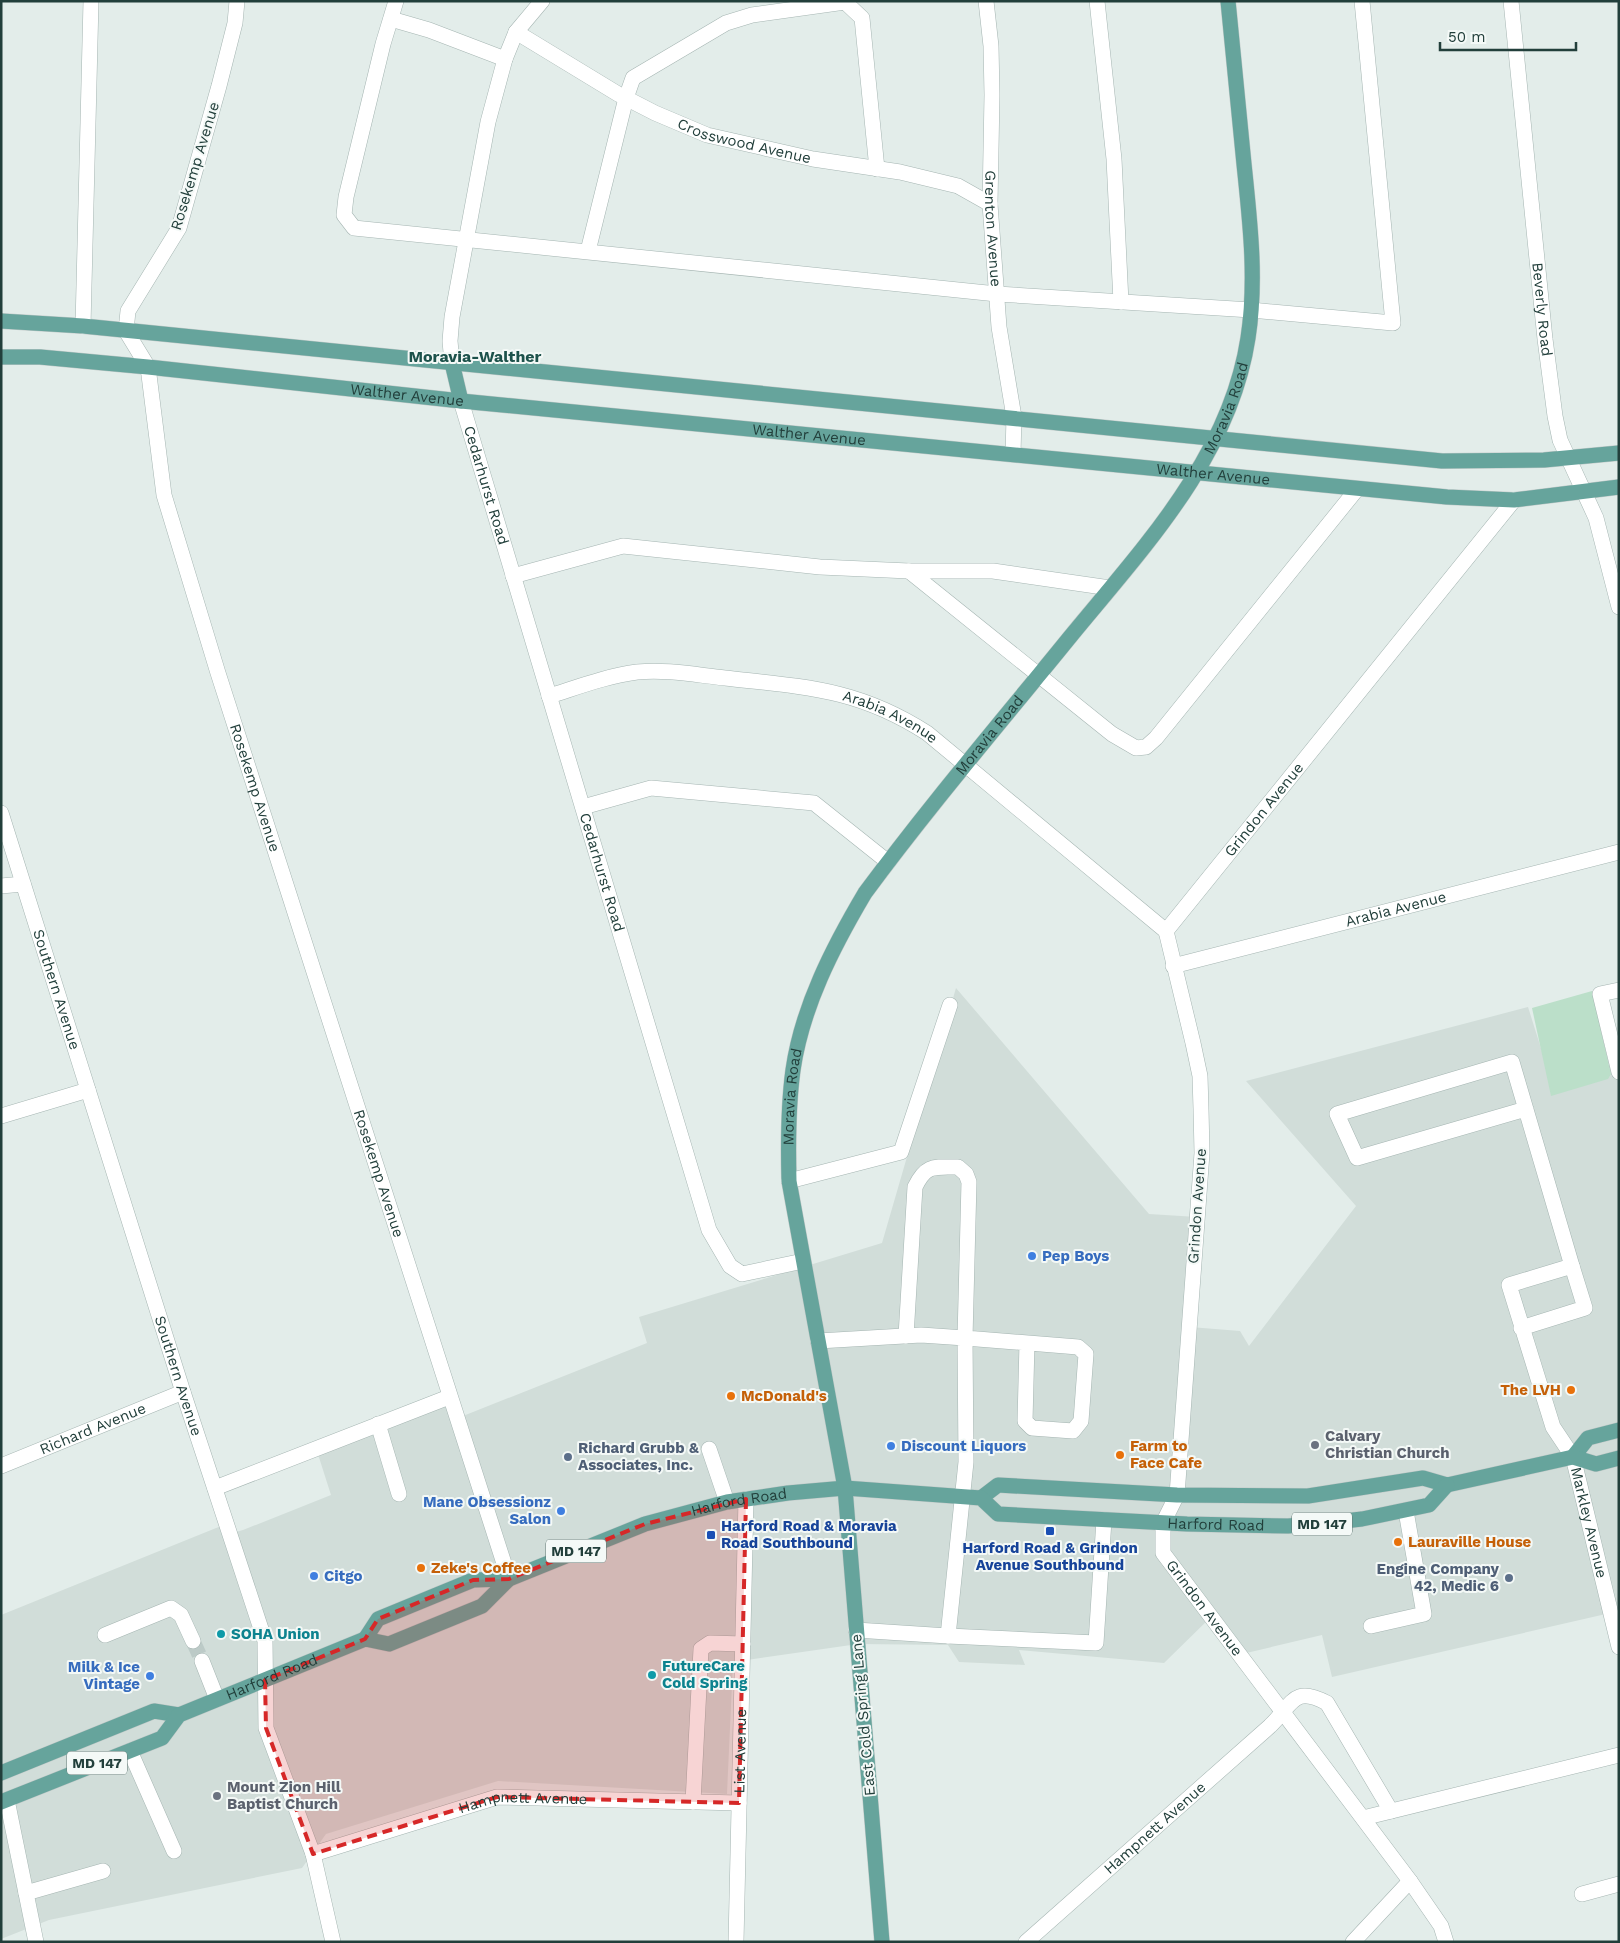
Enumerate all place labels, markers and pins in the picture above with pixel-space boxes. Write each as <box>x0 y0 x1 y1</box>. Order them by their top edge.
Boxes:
place label: Pep Boys <box>1042 1247 1109 1265</box>
marker: Pep Boys <box>1026 1250 1038 1262</box>
place label: The LVH <box>1500 1381 1561 1399</box>
marker: The LVH <box>1565 1384 1577 1396</box>
place label: McDonald's <box>741 1387 827 1405</box>
marker: McDonald's <box>725 1390 737 1402</box>
place label: Calvary Christian Church <box>1325 1427 1449 1462</box>
place label: Discount Liquors <box>901 1437 1026 1455</box>
place label: Farm to Face Cafe <box>1130 1437 1203 1472</box>
place label: Richard Grubb & Associates, Inc. <box>578 1439 699 1474</box>
marker: Calvary Christian Church <box>1309 1439 1321 1451</box>
marker: Discount Liquors <box>885 1440 897 1452</box>
marker: Farm to Face Cafe <box>1114 1449 1126 1461</box>
marker: Richard Grubb & Associates, Inc. <box>562 1451 574 1463</box>
place label: Mane Obsessionz Salon <box>423 1493 551 1528</box>
marker: Mane Obsessionz Salon <box>555 1505 567 1517</box>
place label: Harford Road & Moravia Road Southbound <box>721 1517 897 1552</box>
marker: Harford Road & Grindon Avenue Southbound <box>1044 1525 1056 1537</box>
marker: Harford Road & Moravia Road Southbound <box>705 1529 717 1541</box>
place label: Lauraville House <box>1408 1533 1532 1551</box>
marker: Lauraville House <box>1392 1536 1404 1548</box>
place label: Harford Road & Grindon Avenue Southbound <box>962 1539 1138 1574</box>
place label: Zeke's Coffee <box>431 1559 531 1577</box>
place label: Engine Company 42, Medic 6 <box>1376 1560 1500 1595</box>
marker: Zeke's Coffee <box>415 1562 427 1574</box>
place label: Citgo <box>324 1567 363 1585</box>
marker: Citgo <box>308 1570 320 1582</box>
marker: Engine Company 42, Medic 6 <box>1503 1572 1515 1584</box>
place label: SOHA Union <box>231 1625 320 1643</box>
marker: SOHA Union <box>215 1628 227 1640</box>
place label: FutureCare Cold Spring <box>662 1657 748 1692</box>
place label: Milk & Ice Vintage <box>68 1658 140 1693</box>
marker: FutureCare Cold Spring <box>646 1669 658 1681</box>
marker: Milk & Ice Vintage <box>144 1670 156 1682</box>
place label: Mount Zion Hill Baptist Church <box>227 1778 341 1813</box>
marker: Mount Zion Hill Baptist Church <box>211 1790 223 1802</box>

